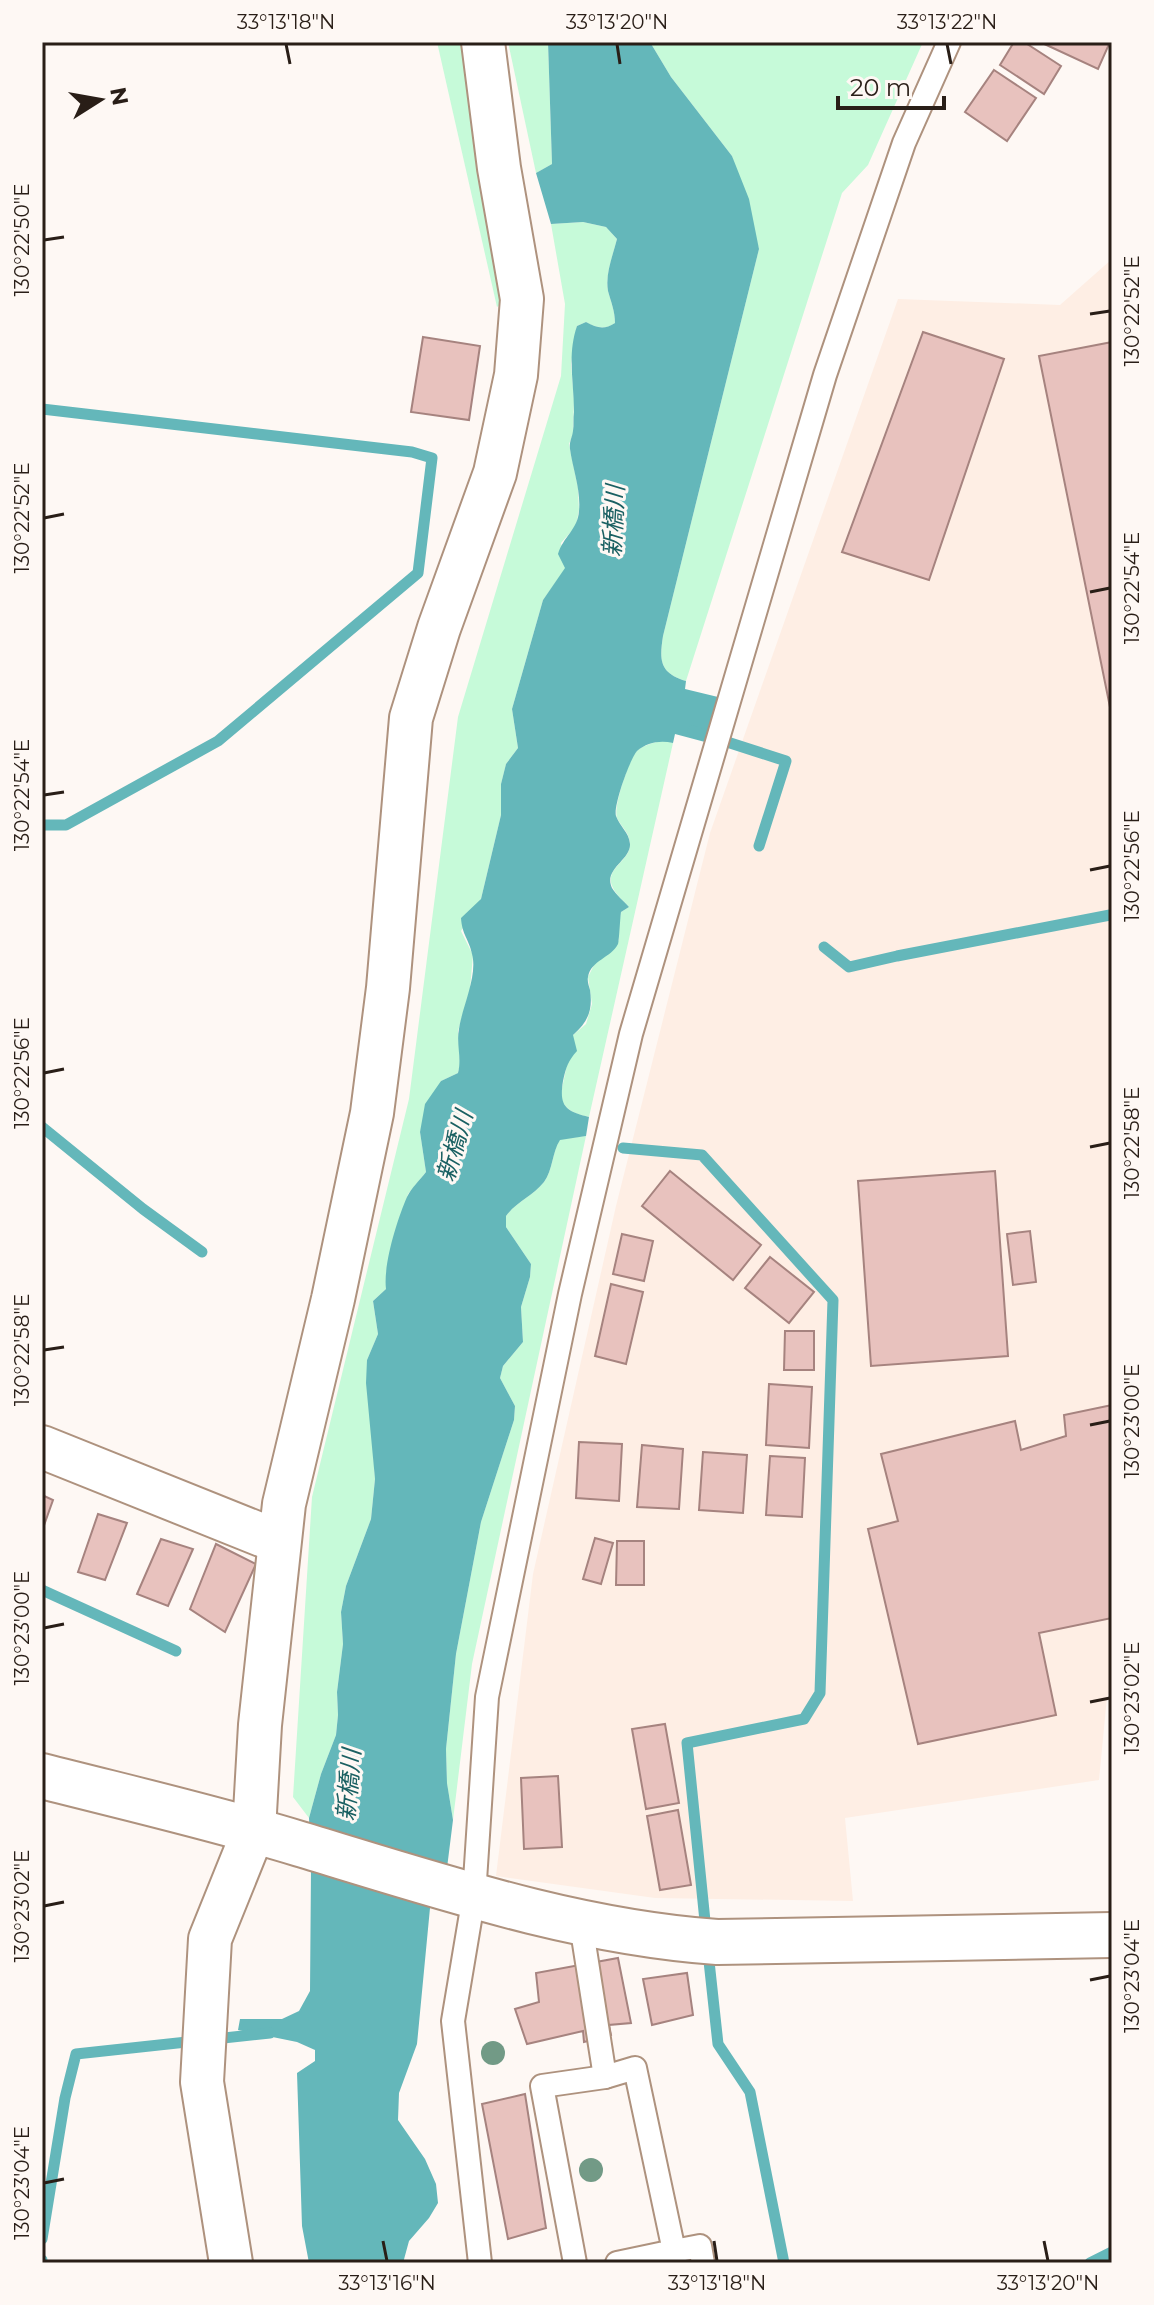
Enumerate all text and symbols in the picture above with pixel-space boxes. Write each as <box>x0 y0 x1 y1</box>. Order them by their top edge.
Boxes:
text: 33°13'18"N <box>237 10 335 34</box>
text: 33°13'20"N <box>566 10 668 34</box>
text: 33°13'22"N <box>897 10 997 34</box>
north arrow <box>60 60 140 140</box>
scale bar <box>838 60 944 110</box>
text: 20 m <box>850 73 911 102</box>
text: N <box>104 85 134 108</box>
text: 130°22'50"E <box>10 183 34 297</box>
text: 130°22'52"E <box>1120 255 1144 367</box>
text: 130°22'52"E <box>10 462 34 574</box>
water label: 新橋川 <box>597 481 630 558</box>
text: 130°22'54"E <box>1120 532 1144 644</box>
text: 130°22'54"E <box>10 739 34 851</box>
text: 130°22'56"E <box>1120 810 1144 922</box>
text: 130°22'56"E <box>10 1017 34 1129</box>
text: 130°22'58"E <box>1120 1087 1144 1199</box>
water label: 新橋川 <box>431 1104 479 1184</box>
text: 130°22'58"E <box>10 1294 34 1406</box>
text: 130°23'00"E <box>1120 1364 1144 1478</box>
text: 130°23'00"E <box>10 1571 34 1685</box>
text: 130°23'02"E <box>1120 1642 1144 1754</box>
water label: 新橋川 <box>331 1745 366 1822</box>
text: 130°23'02"E <box>10 1850 34 1962</box>
text: 130°23'04"E <box>1120 1919 1144 2033</box>
text: 130°23'04"E <box>10 2126 34 2240</box>
text: 33°13'16"N <box>338 2271 436 2295</box>
text: 33°13'18"N <box>668 2271 766 2295</box>
text: 33°13'20"N <box>997 2271 1099 2295</box>

